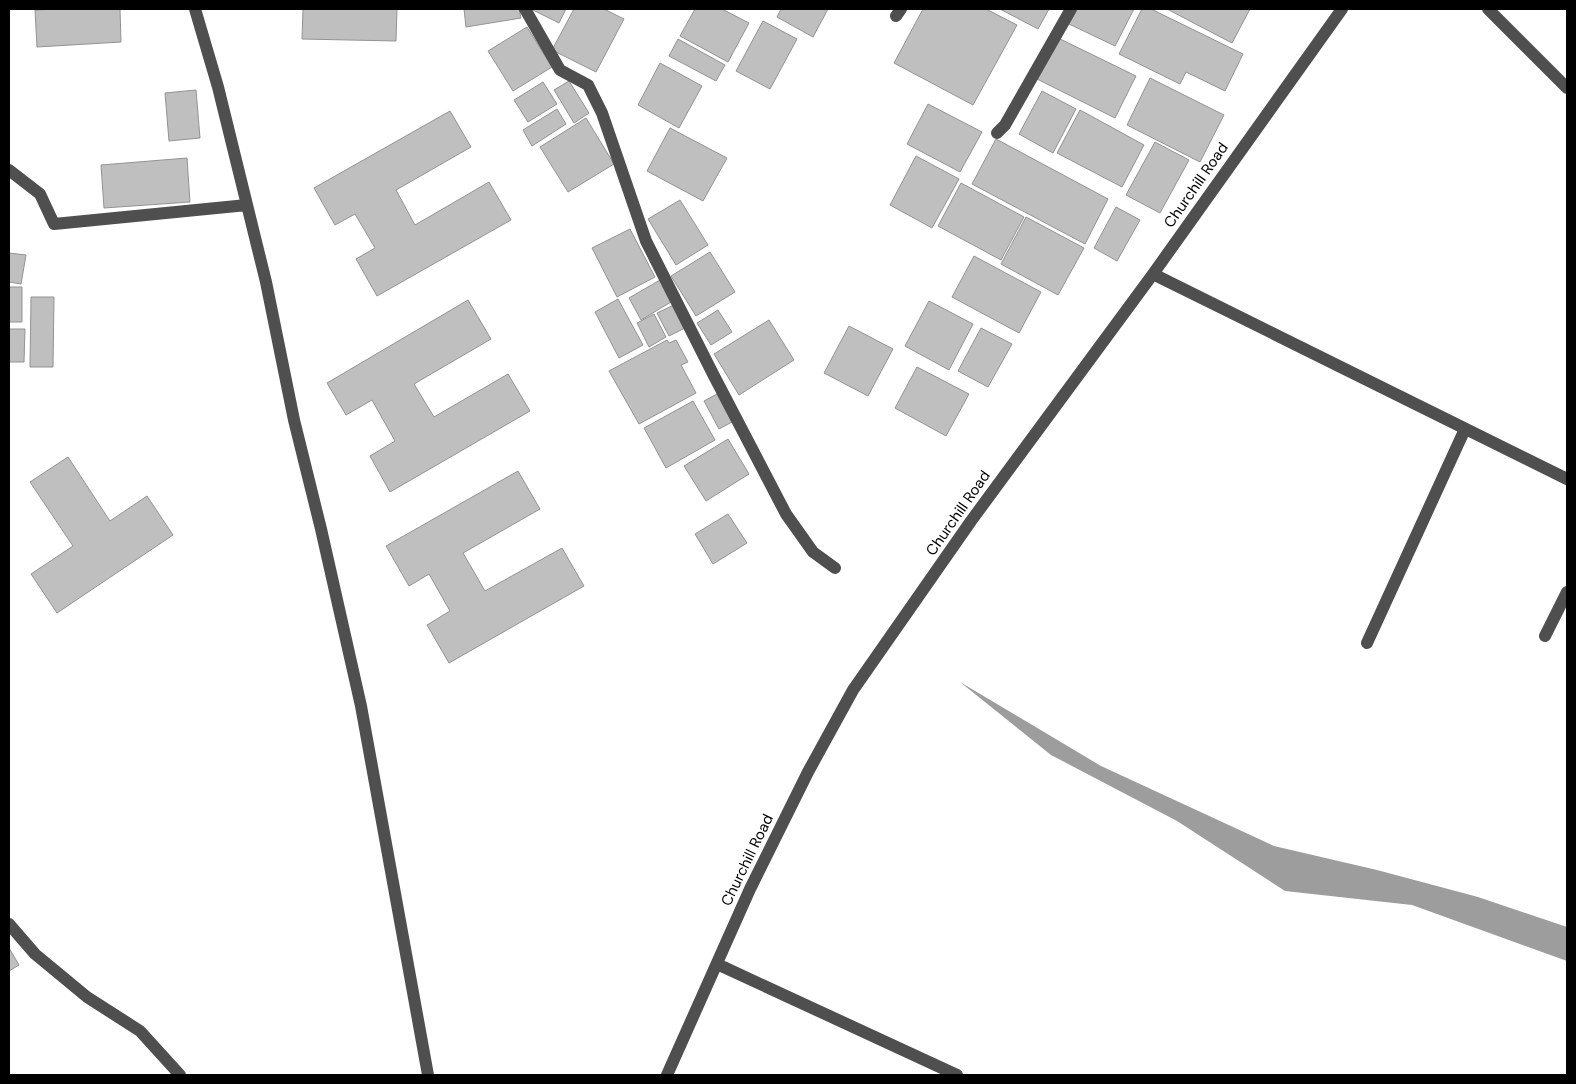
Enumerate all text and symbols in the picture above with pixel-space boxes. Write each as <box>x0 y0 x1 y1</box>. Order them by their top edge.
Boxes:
street label: Churchill Road <box>1159 138 1233 232</box>
street label: Churchill Road <box>921 466 995 560</box>
street label: Churchill Road <box>716 811 778 909</box>

